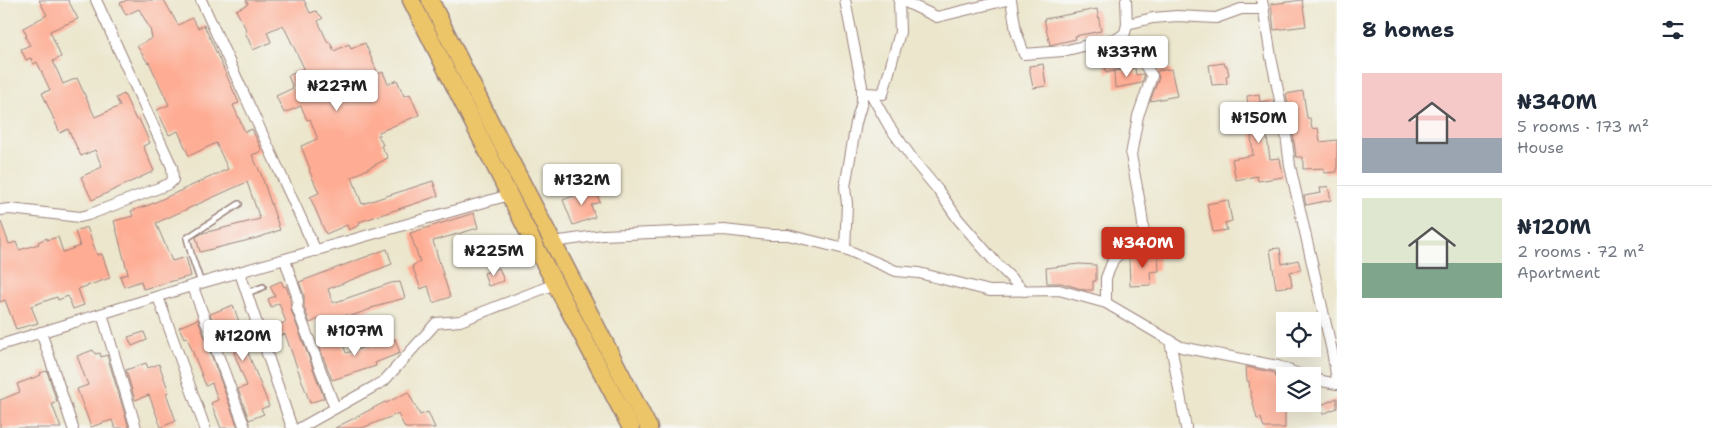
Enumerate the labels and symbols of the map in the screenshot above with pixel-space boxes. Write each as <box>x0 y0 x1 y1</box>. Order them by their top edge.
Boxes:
pin: ₦337M <box>1092 36 1162 78</box>
pin: ₦227M <box>302 70 372 112</box>
pin: ₦150M <box>1224 102 1294 144</box>
pin: ₦132M <box>547 164 617 206</box>
pin: ₦340M <box>1108 226 1178 269</box>
pin: ₦225M <box>459 234 529 277</box>
pin: ₦107M <box>320 314 390 357</box>
pin: ₦120M <box>208 320 278 362</box>

